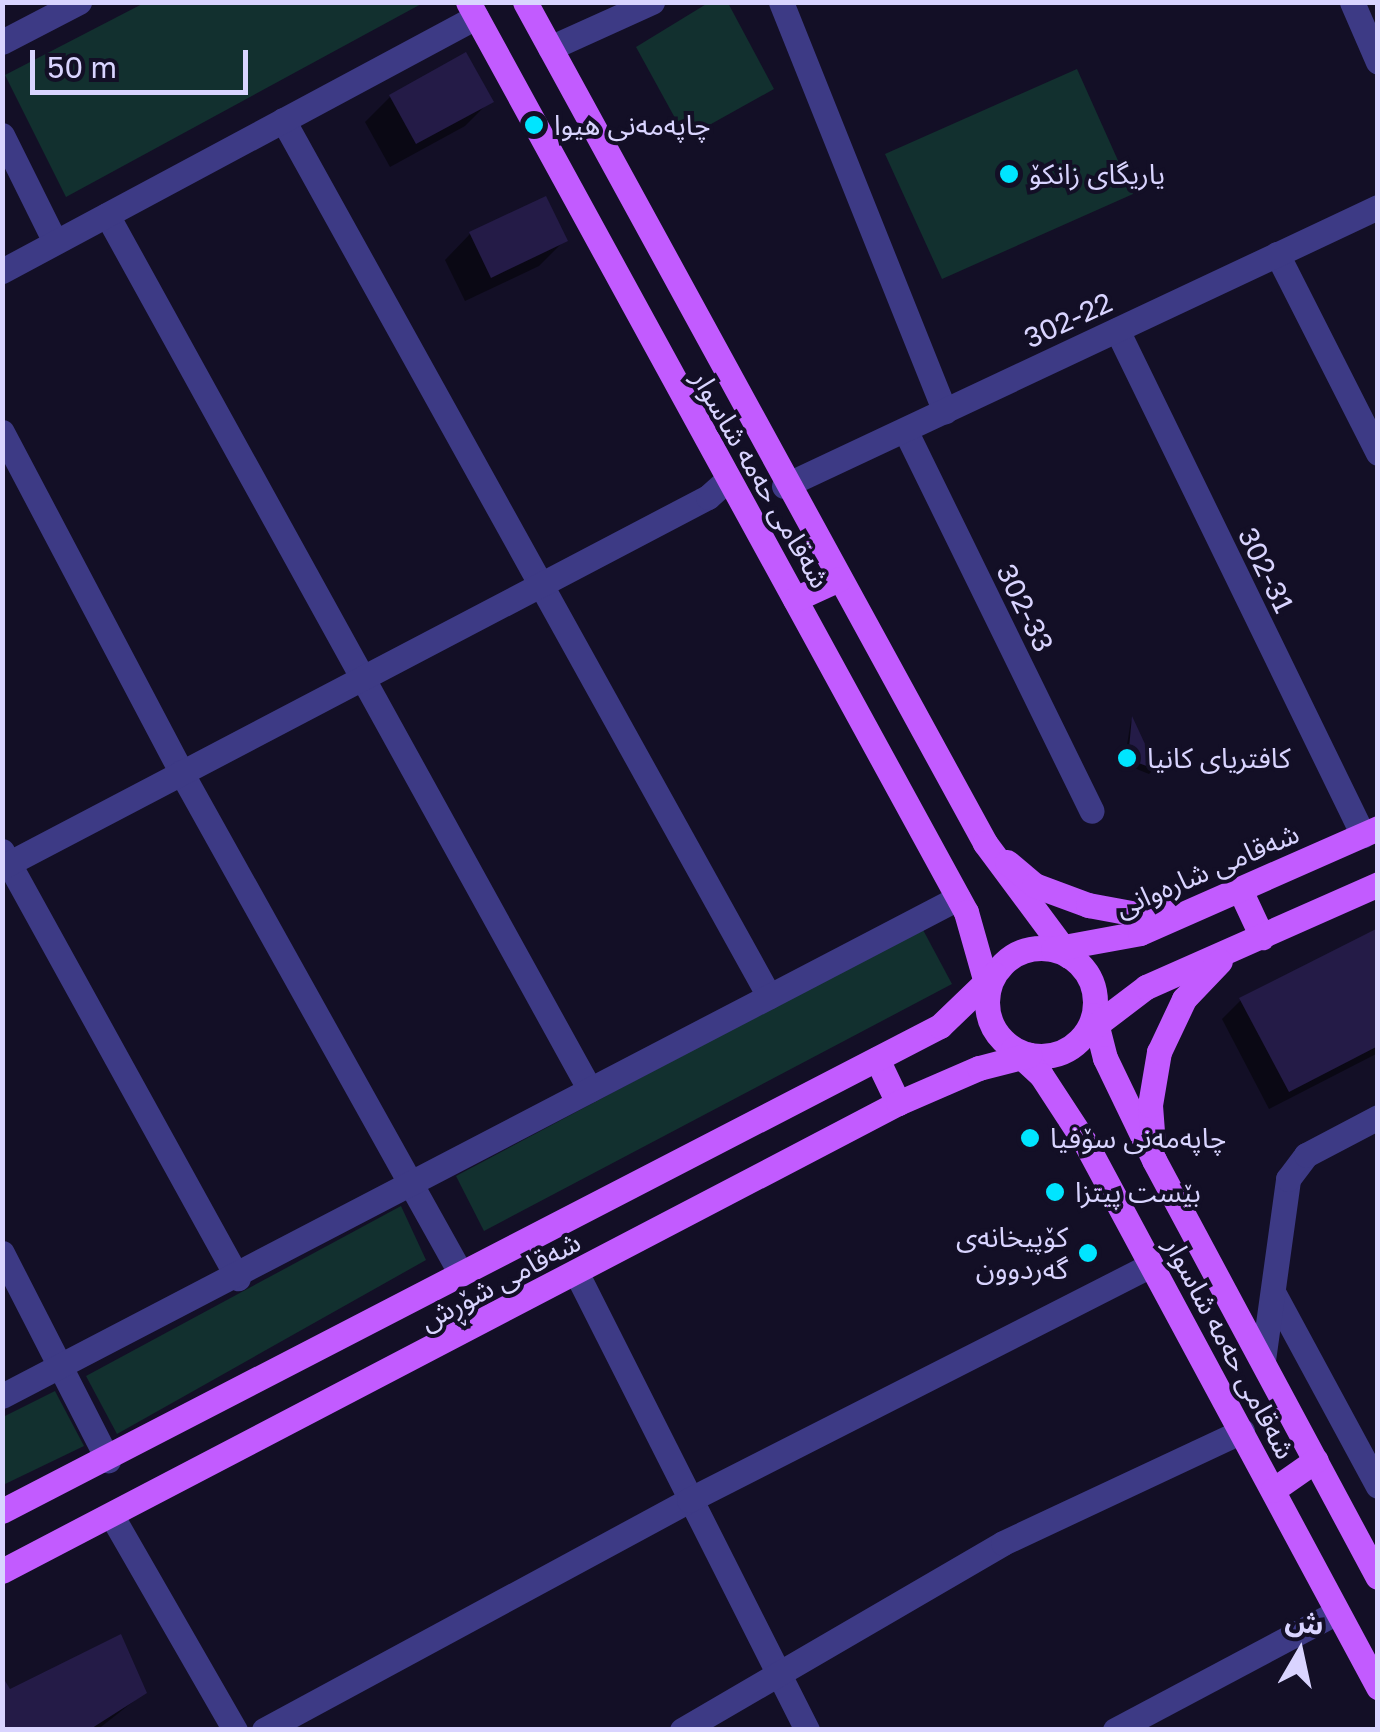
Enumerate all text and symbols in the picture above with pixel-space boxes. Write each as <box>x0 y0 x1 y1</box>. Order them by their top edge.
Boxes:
scale bar <box>35 30 252 92</box>
text: 50 m <box>47 49 117 85</box>
place label: چاپەمەنی هیوا <box>554 108 710 142</box>
marker: چاپەمەنی هیوا <box>523 114 545 136</box>
place label: یاریگای زانکۆ <box>1029 157 1165 191</box>
marker: یاریگای زانکۆ <box>998 163 1020 185</box>
street label: 302-22 <box>1019 285 1117 355</box>
street label: شەقامی حەمە شاسوار <box>685 364 837 594</box>
street label: 302-31 <box>1231 522 1301 618</box>
street label: 302-33 <box>989 559 1061 657</box>
place label: کافتریای کانیا <box>1147 741 1290 775</box>
marker: کافتریای کانیا <box>1116 747 1138 769</box>
street label: شەقامی شارەوانی <box>1110 816 1304 924</box>
place label: چاپەمەنی سۆفیا <box>1050 1121 1226 1155</box>
marker: چاپەمەنی سۆفیا <box>1019 1127 1041 1149</box>
place label: بێست پیتزا <box>1075 1175 1201 1209</box>
marker: بێست پیتزا <box>1044 1181 1066 1203</box>
place label: کۆپیخانەی گەردوون <box>956 1220 1068 1286</box>
street label: شەقامی شۆڕش <box>414 1225 586 1337</box>
street label: شەقامی حەمە شاسوار <box>1157 1231 1303 1465</box>
marker: کۆپیخانەی گەردوون <box>1077 1242 1099 1264</box>
north arrow <box>1250 1602 1350 1702</box>
text: ش <box>1283 1603 1326 1641</box>

